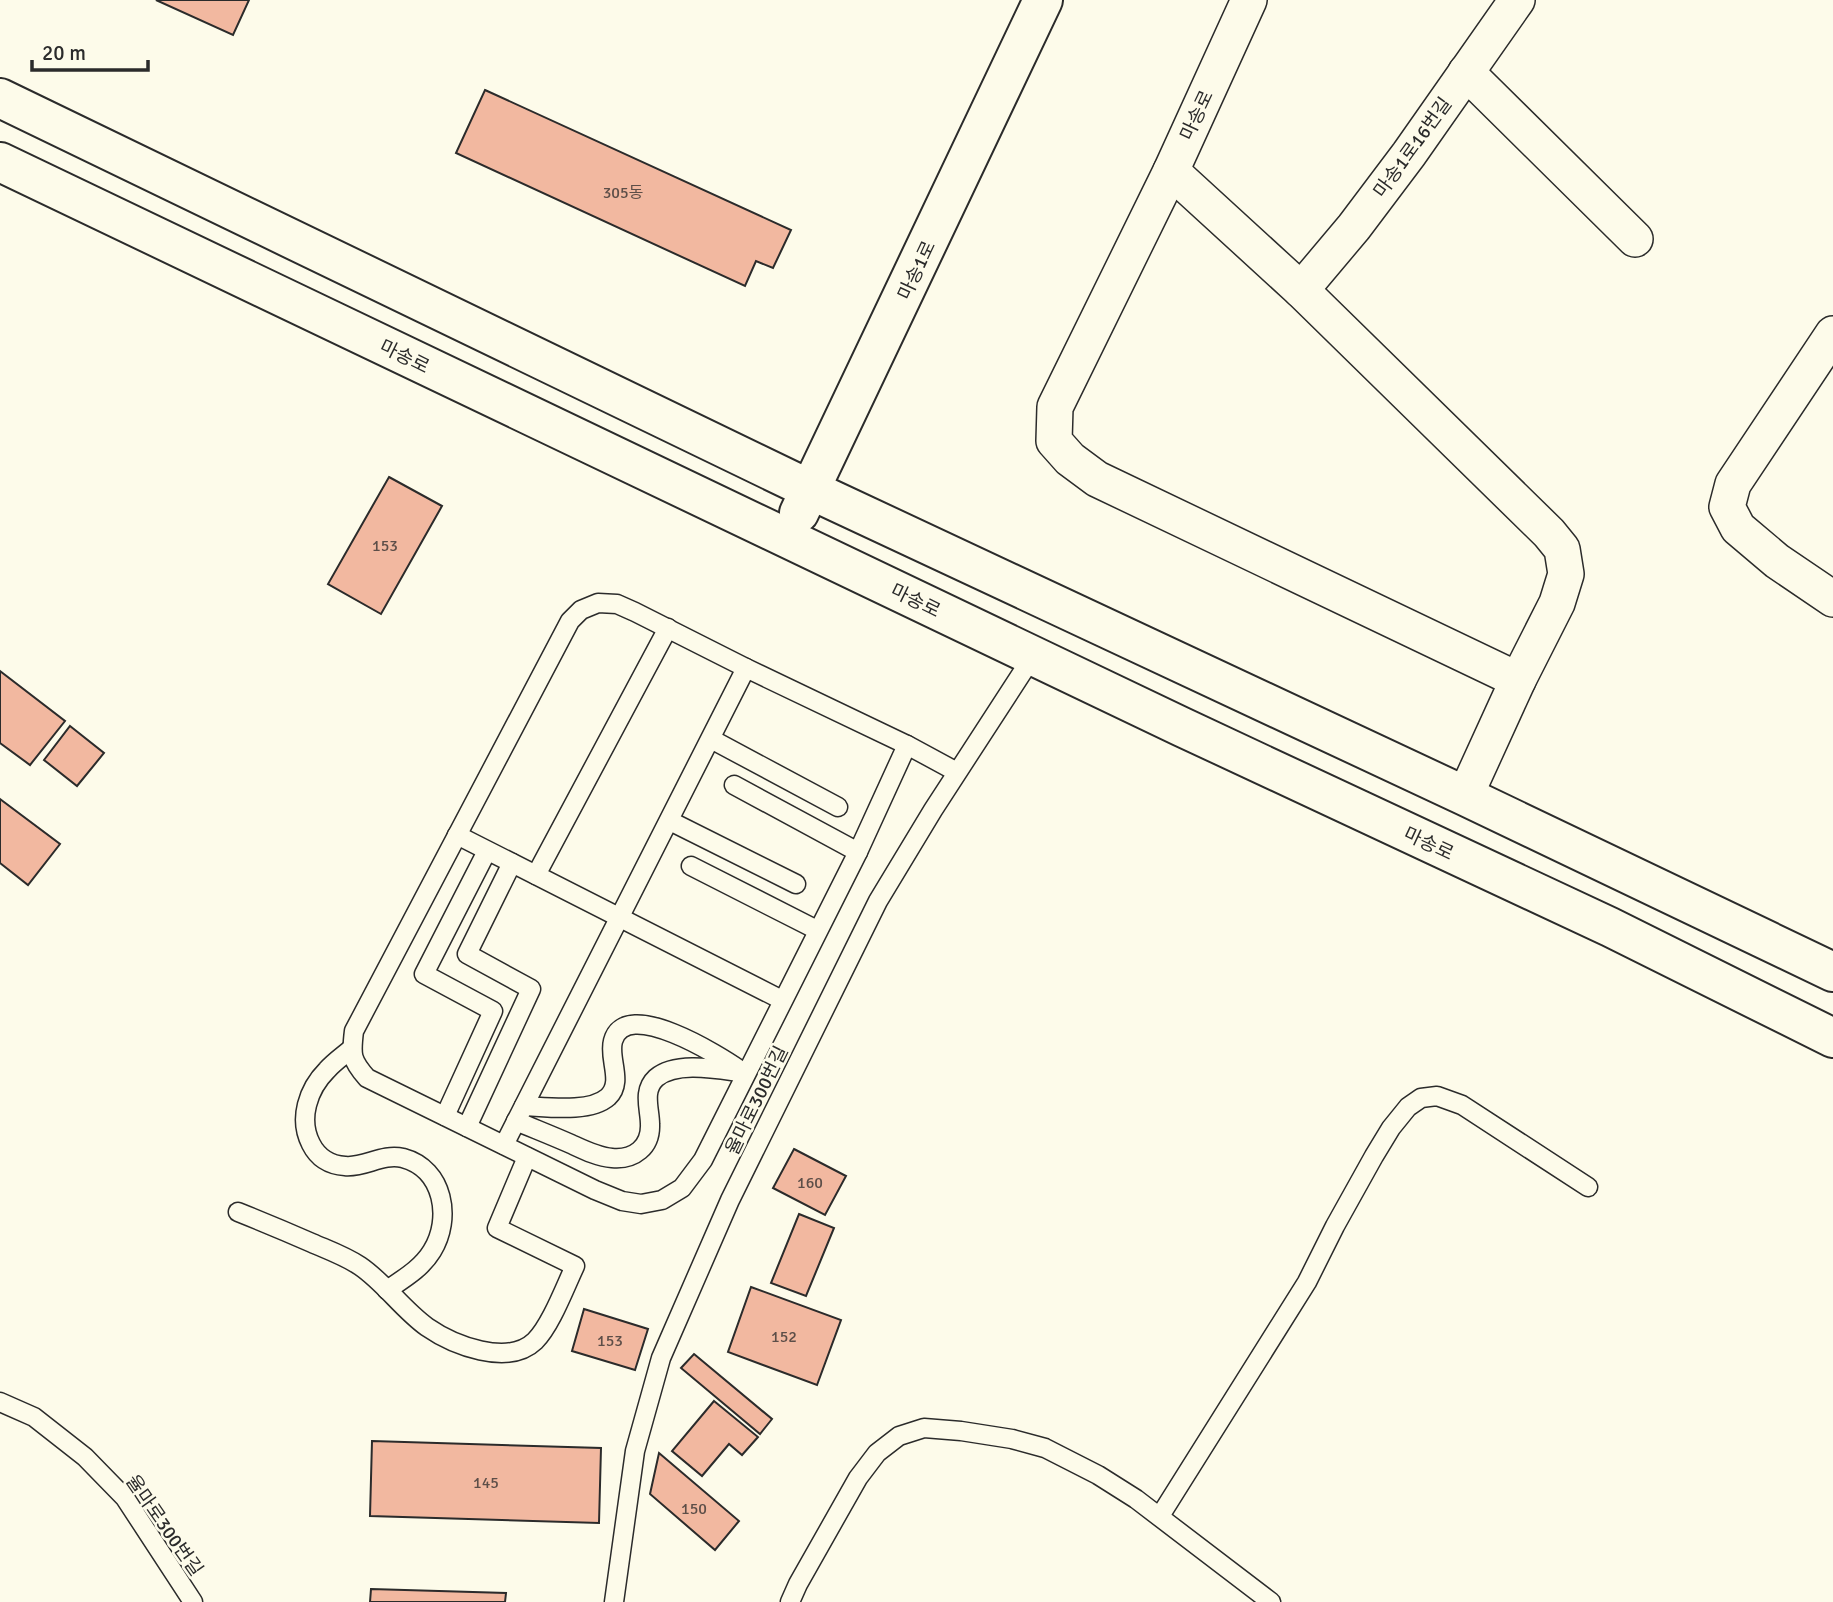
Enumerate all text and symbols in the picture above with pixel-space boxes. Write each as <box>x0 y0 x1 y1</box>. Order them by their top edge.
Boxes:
scale bar <box>32 28 147 72</box>
text: 20 m <box>42 40 86 66</box>
street label: 마송로 <box>1175 87 1219 144</box>
street label: 마송1로16번길 <box>1368 93 1457 202</box>
house number: 305동 <box>603 183 644 203</box>
street label: 마송1로 <box>893 237 941 304</box>
street label: 마송로 <box>376 335 433 379</box>
house number: 153 <box>372 536 398 556</box>
street label: 마송로 <box>887 579 944 623</box>
street label: 마송로 <box>1400 822 1457 866</box>
street label: 율마로300번길 <box>720 1042 794 1159</box>
house number: 160 <box>797 1173 823 1193</box>
house number: 152 <box>771 1327 797 1347</box>
house number: 153 <box>597 1331 623 1351</box>
street label: 율마로300번길 <box>120 1470 208 1581</box>
house number: 145 <box>473 1473 499 1493</box>
house number: 150 <box>681 1499 707 1519</box>

